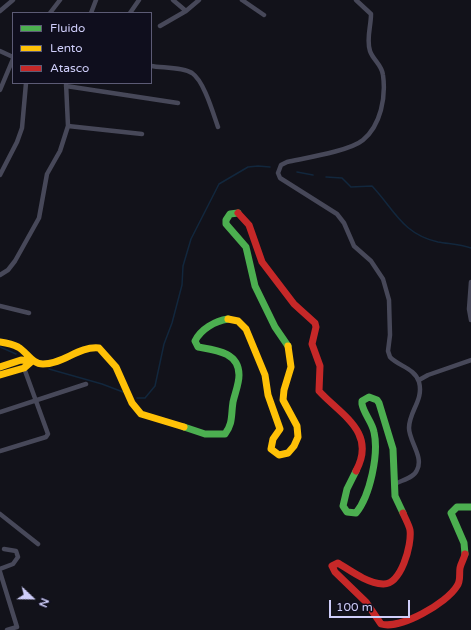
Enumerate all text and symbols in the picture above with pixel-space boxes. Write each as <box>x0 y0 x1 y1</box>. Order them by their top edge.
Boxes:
legend <box>12 12 152 84</box>
text: Fluido <box>50 21 85 35</box>
text: Lento <box>50 41 83 55</box>
text: Atasco <box>50 61 89 75</box>
north arrow <box>12 578 52 618</box>
scale bar <box>331 592 412 618</box>
text: N <box>36 596 51 609</box>
text: 100 m <box>336 600 373 614</box>

